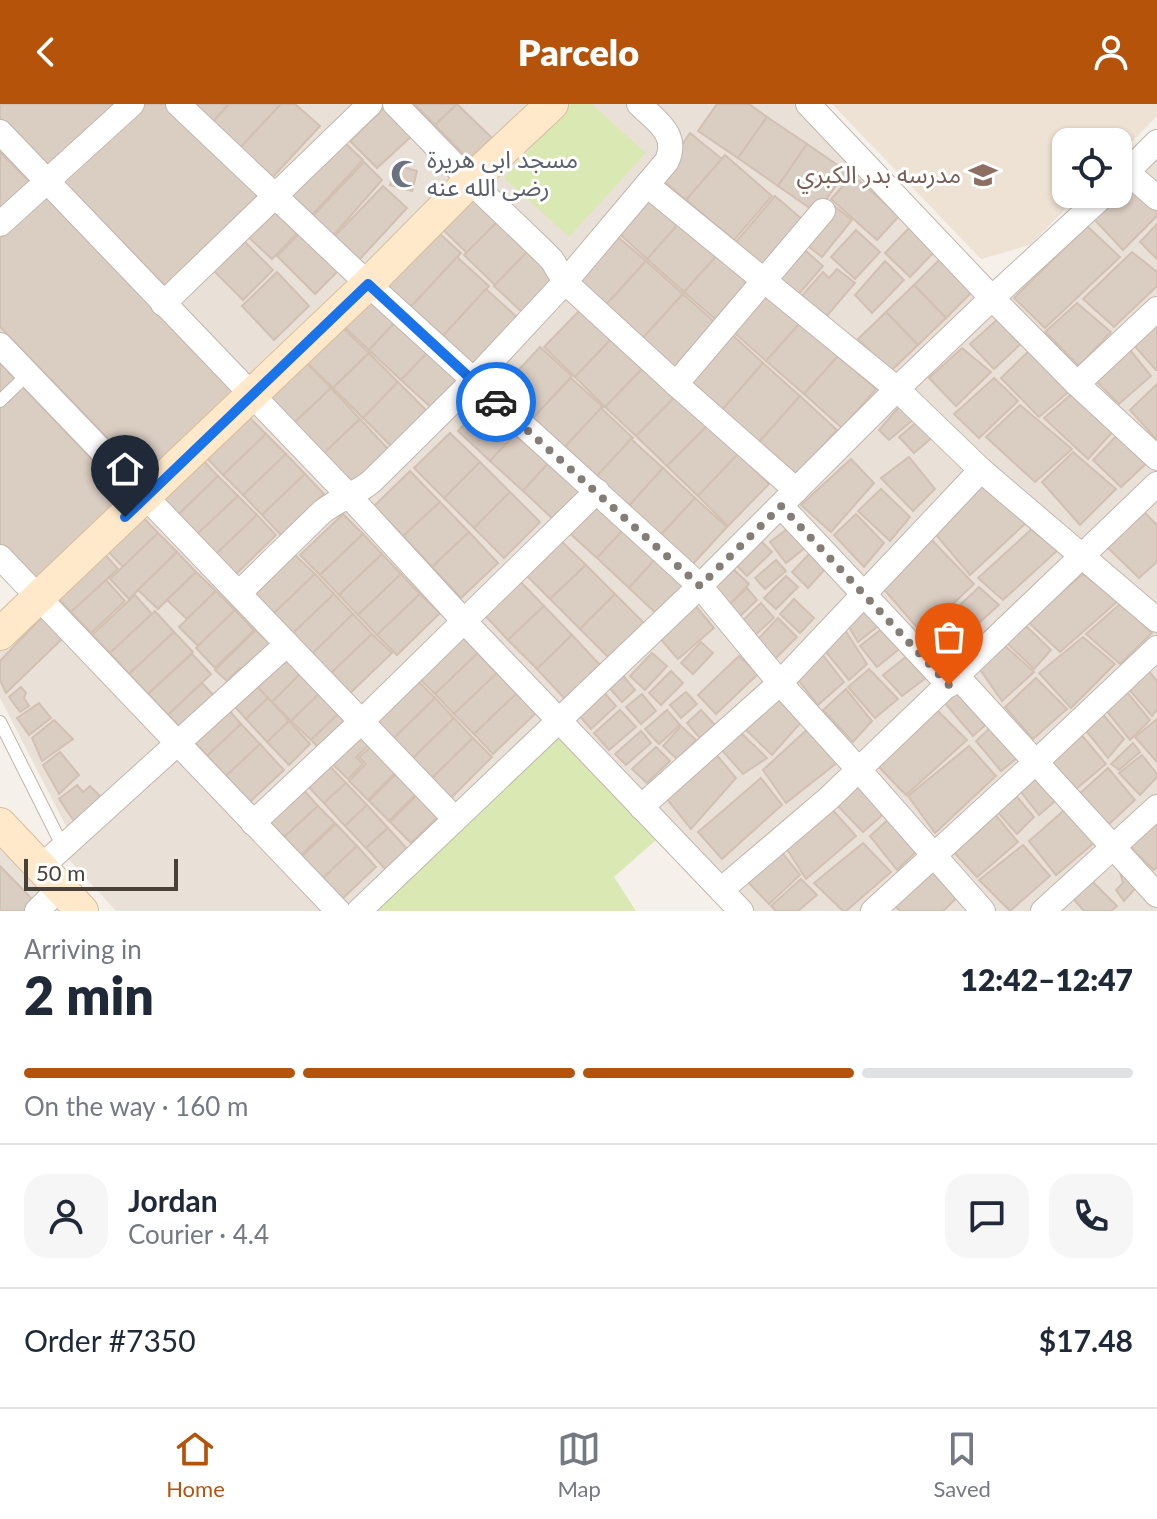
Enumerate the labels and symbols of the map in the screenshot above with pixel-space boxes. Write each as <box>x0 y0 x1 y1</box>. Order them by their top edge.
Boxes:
place label: مسجد ابي هريرة رضى الله عنه <box>427 144 578 202</box>
mosque icon: مسجد ابي هريرة رضى الله عنه <box>390 159 420 189</box>
place label: مدرسه بدر الكبري <box>797 159 961 194</box>
school or university icon: مدرسه بدر الكبري <box>968 160 998 190</box>
courier <box>456 362 536 442</box>
pin <box>91 435 159 517</box>
pin <box>915 603 983 685</box>
scale bar <box>24 855 178 891</box>

